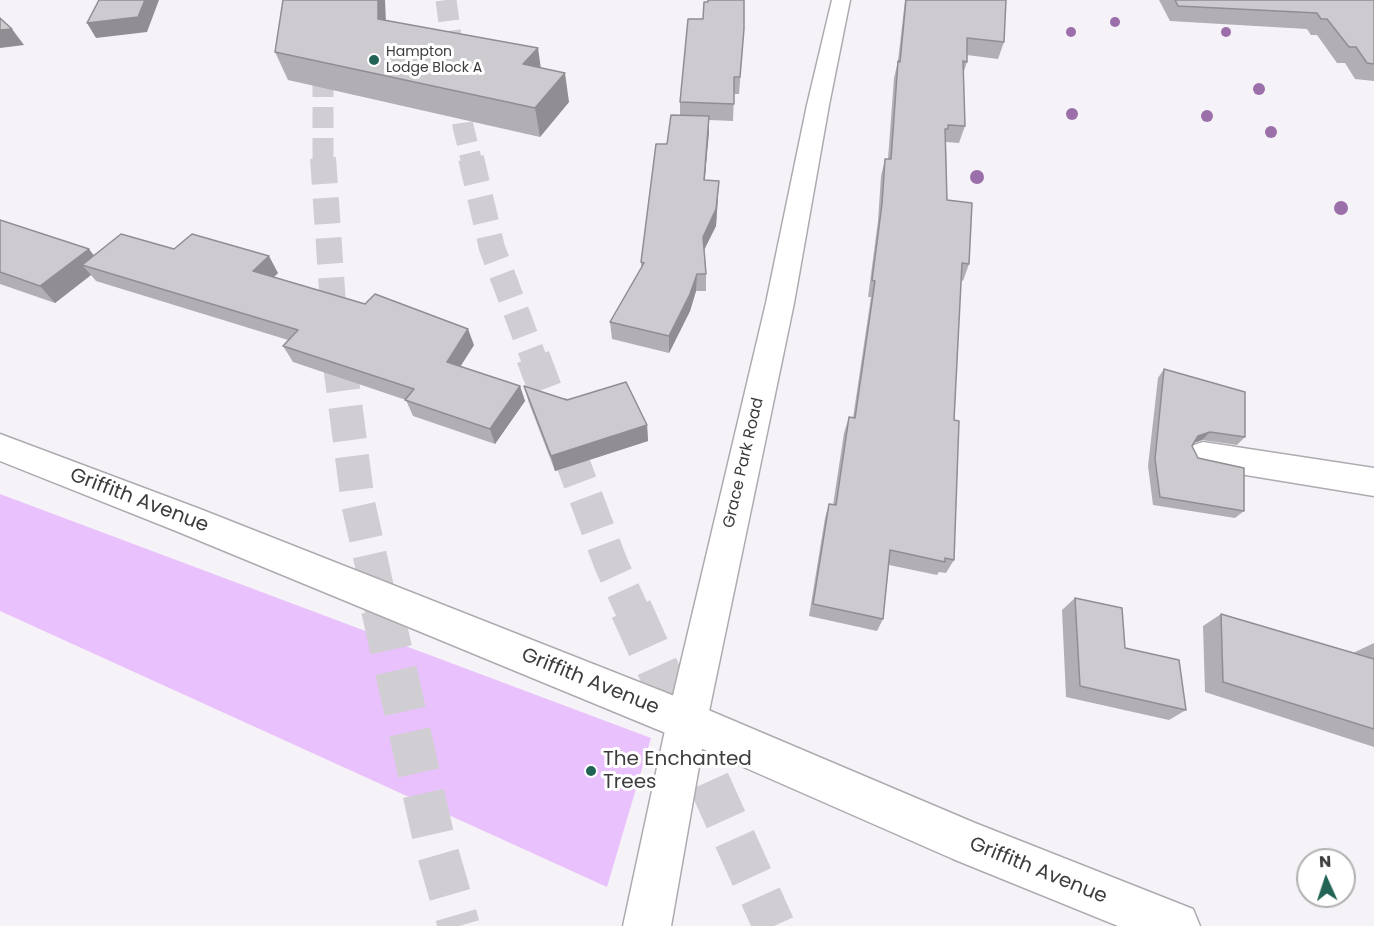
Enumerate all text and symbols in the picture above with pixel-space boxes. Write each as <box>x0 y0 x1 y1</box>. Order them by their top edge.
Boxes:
place label: Hampton Lodge Block A <box>386 44 482 76</box>
marker: Hampton Lodge Block A <box>367 53 381 67</box>
street label: Grace Park Road <box>720 396 768 530</box>
street label: Griffith Avenue <box>66 464 212 538</box>
street label: Griffith Avenue <box>518 643 662 721</box>
place label: The Enchanted Trees <box>603 748 752 795</box>
marker: The Enchanted Trees <box>584 764 598 778</box>
street label: Griffith Avenue <box>966 832 1110 910</box>
north arrow <box>1296 848 1356 908</box>
text: N <box>1319 850 1332 873</box>

